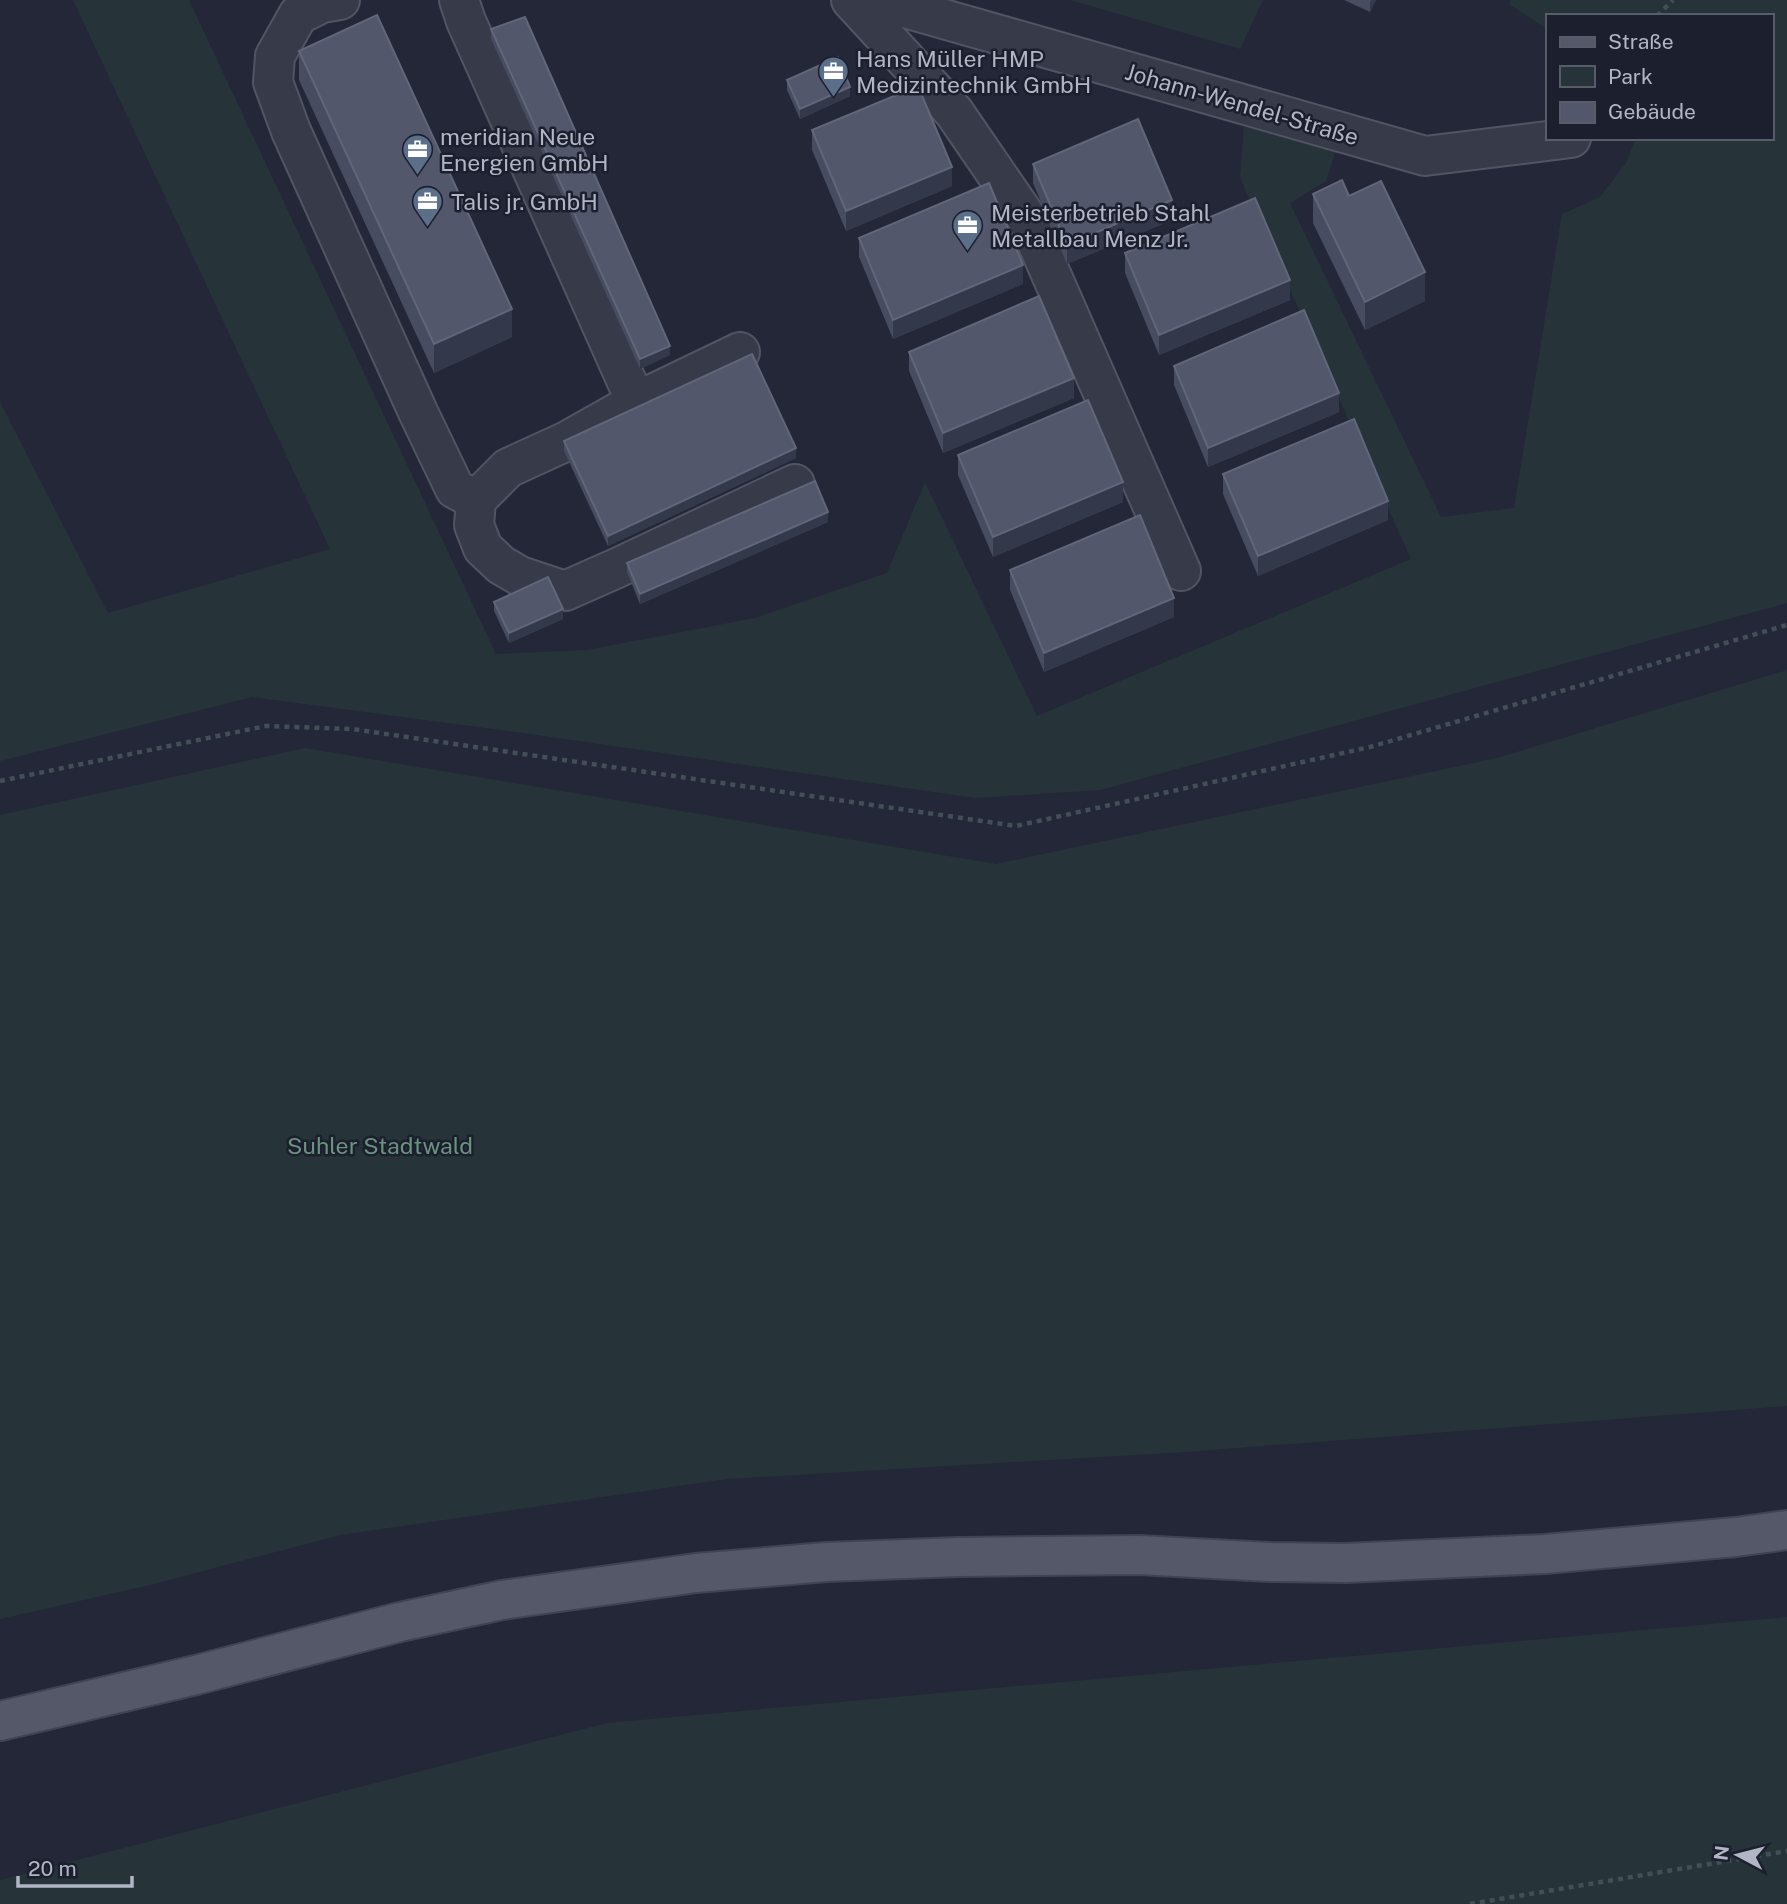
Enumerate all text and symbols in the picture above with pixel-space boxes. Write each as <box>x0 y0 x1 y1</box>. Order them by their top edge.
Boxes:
legend <box>1546 14 1773 140</box>
text: Straße <box>1608 29 1674 54</box>
place label: Hans Müller HMP Medizintechnik GmbH <box>856 45 1091 98</box>
office icon: Hans Müller HMP Medizintechnik GmbH <box>816 54 850 98</box>
street label: Johann-Wendel-Straße <box>1122 58 1362 150</box>
text: Park <box>1608 64 1653 89</box>
text: Gebäude <box>1608 99 1696 124</box>
place label: meridian Neue Energien GmbH <box>440 123 609 176</box>
office icon: meridian Neue Energien GmbH <box>400 132 434 176</box>
office icon: Talis jr. GmbH <box>411 184 445 228</box>
place label: Talis jr. GmbH <box>451 188 598 215</box>
place label: Meisterbetrieb Stahl Metallbau Menz Jr. <box>991 199 1211 252</box>
office icon: Meisterbetrieb Stahl Metallbau Menz Jr. <box>951 208 985 252</box>
park label: Suhler Stadtwald <box>287 1132 473 1159</box>
north arrow <box>1703 1820 1773 1890</box>
scale bar <box>18 1844 131 1888</box>
text: N <box>1709 1844 1733 1862</box>
text: 20 m <box>28 1856 77 1881</box>

